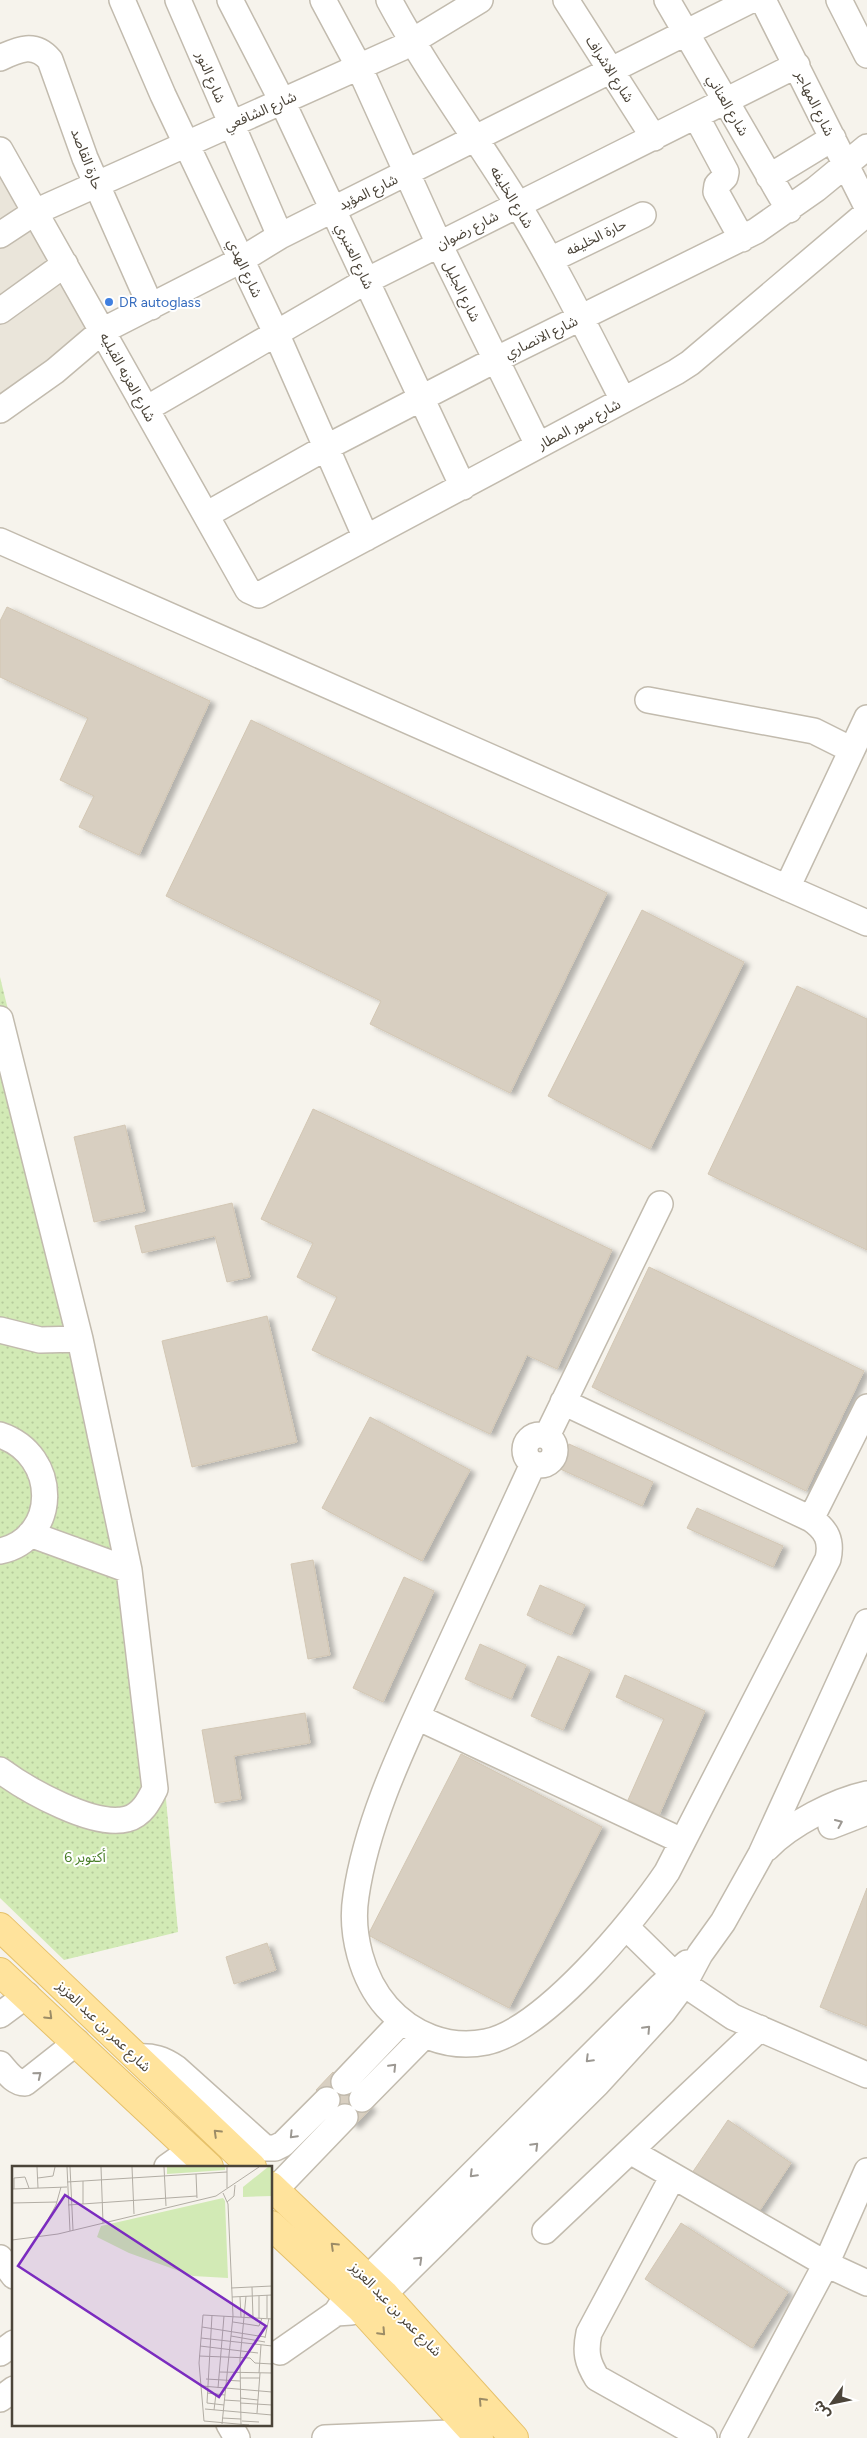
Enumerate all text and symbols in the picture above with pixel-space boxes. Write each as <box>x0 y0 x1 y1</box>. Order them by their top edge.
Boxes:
street label: شارع الاشراف <box>580 33 637 107</box>
street label: شارع النور <box>190 48 229 106</box>
street label: شارع المهاجر <box>789 67 838 140</box>
street label: شارع العناني <box>701 72 752 140</box>
street label: شارع الشافعي <box>221 88 300 137</box>
street label: حارة القاصد <box>67 126 106 192</box>
street label: شارع الخليفه <box>485 163 537 233</box>
street label: شارع المؤيد <box>336 171 402 216</box>
street label: شارع رضوان <box>433 208 502 255</box>
street label: حارة الخليفه <box>563 216 629 259</box>
street label: شارع العنبري <box>330 221 377 293</box>
street label: شارع الهدي <box>222 236 266 301</box>
street label: شارع الجليل <box>438 258 484 326</box>
place label: DR autoglass <box>119 294 201 311</box>
marker: DR autoglass <box>103 296 115 308</box>
street label: شارع الانصاري <box>502 312 582 364</box>
street label: شارع العزبه القبليه <box>94 330 159 426</box>
street label: شارع سور المطار <box>534 396 624 456</box>
one-way arrow <box>834 1818 843 1829</box>
park label: 6 أكتوبر <box>64 1848 106 1866</box>
street label: شارع عمر بن عبد العزيز <box>51 1976 154 2077</box>
one-way arrow <box>43 2010 52 2019</box>
one-way arrow <box>641 2026 650 2035</box>
one-way arrow <box>585 2053 594 2062</box>
one-way arrow <box>387 2064 396 2073</box>
one-way arrow <box>32 2071 41 2080</box>
one-way arrow <box>290 2129 299 2138</box>
one-way arrow <box>213 2130 222 2139</box>
one-way arrow <box>529 2143 538 2152</box>
inset map <box>12 2166 272 2426</box>
one-way arrow <box>470 2168 479 2177</box>
one-way arrow <box>331 2243 340 2252</box>
one-way arrow <box>413 2257 422 2266</box>
street label: شارع عمر بن عبد العزيز <box>344 2258 445 2361</box>
one-way arrow <box>376 2326 385 2335</box>
north arrow <box>807 2378 857 2428</box>
text: ش <box>809 2397 834 2422</box>
one-way arrow <box>479 2398 488 2407</box>

